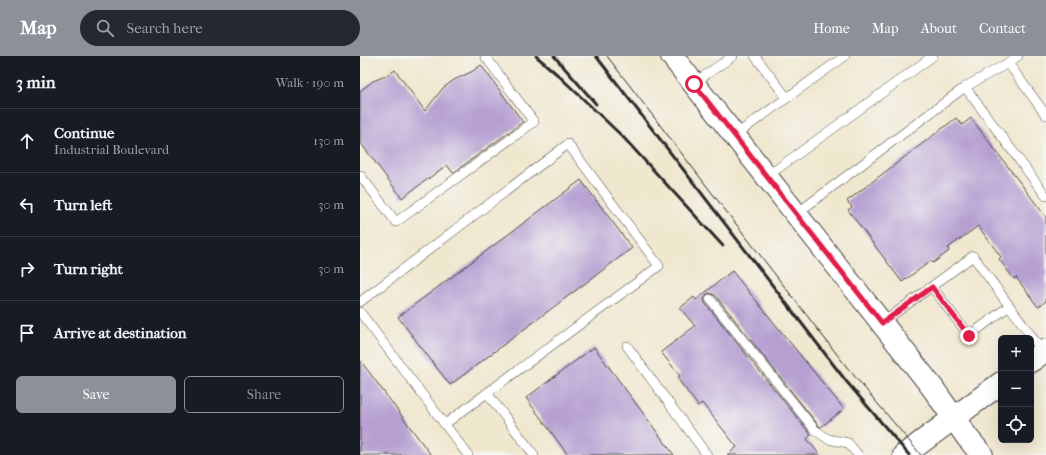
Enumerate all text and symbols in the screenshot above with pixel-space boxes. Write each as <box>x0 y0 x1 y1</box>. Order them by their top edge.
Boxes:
search box <box>80 10 360 46</box>
text: Map <box>20 17 56 39</box>
icon: search <box>94 17 116 39</box>
text: Search here <box>126 19 203 37</box>
text: Home <box>813 20 850 37</box>
text: Map <box>872 20 899 37</box>
text: About <box>921 20 957 37</box>
text: Contact <box>979 20 1026 37</box>
text: 3 min <box>16 72 56 92</box>
text: Walk · 190 m <box>275 75 344 90</box>
route start <box>685 75 703 93</box>
text: Continue <box>54 124 114 142</box>
icon: ahead <box>16 130 38 152</box>
text: 130 m <box>313 133 344 148</box>
text: Industrial Boulevard <box>54 142 169 157</box>
icon: left <box>16 194 38 216</box>
text: Turn left <box>54 196 112 214</box>
text: 30 m <box>318 197 344 212</box>
icon: right <box>16 258 38 280</box>
text: Turn right <box>54 260 123 278</box>
text: 30 m <box>318 261 344 276</box>
icon: arrive <box>16 322 38 344</box>
text: Arrive at destination <box>54 324 186 342</box>
route end <box>960 327 978 345</box>
map controls <box>998 335 1034 443</box>
button: + <box>998 335 1034 371</box>
button: − <box>998 371 1034 407</box>
button: Save <box>16 376 176 413</box>
button: Share <box>184 376 344 413</box>
button: locate <box>998 407 1034 443</box>

